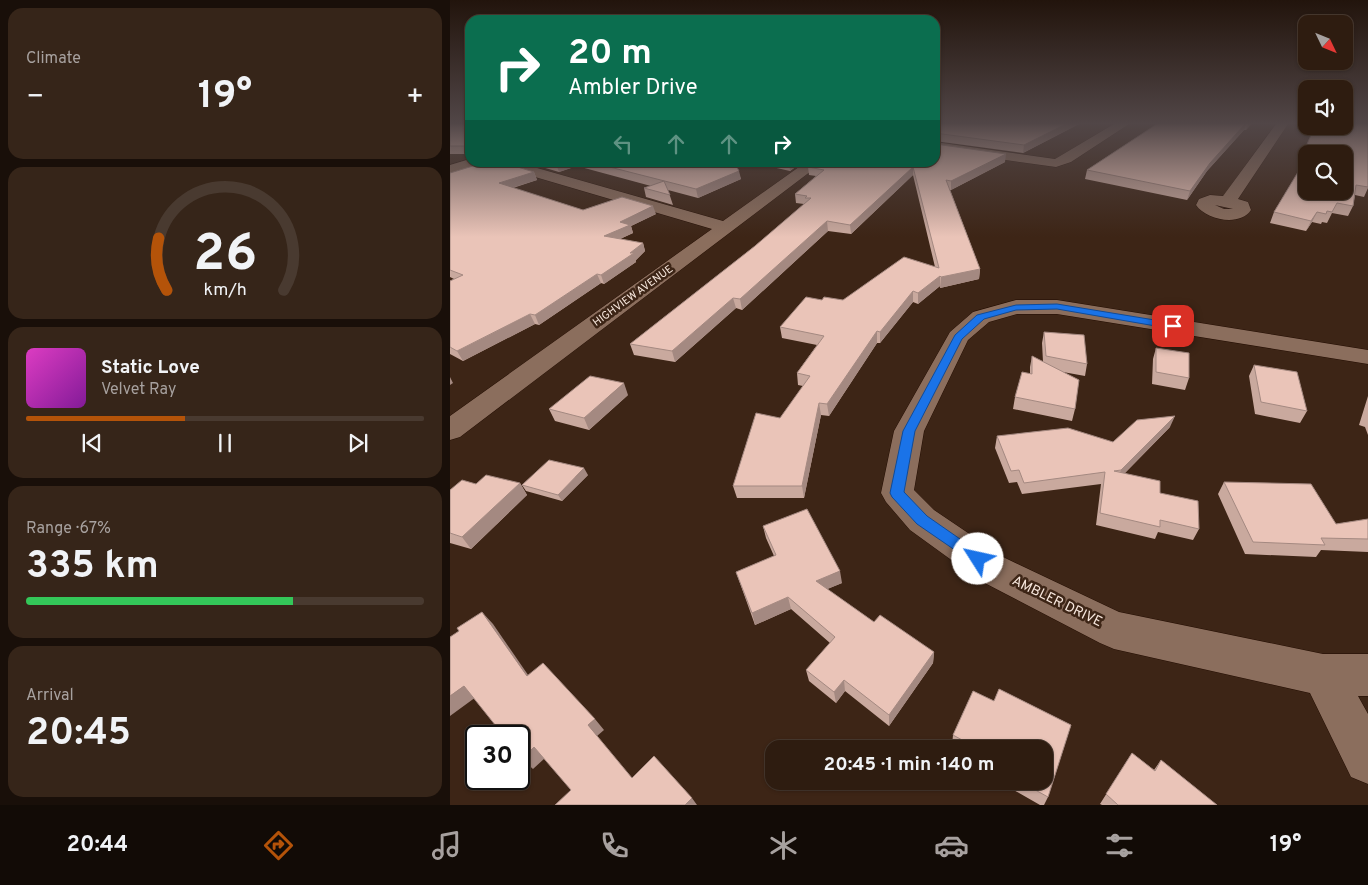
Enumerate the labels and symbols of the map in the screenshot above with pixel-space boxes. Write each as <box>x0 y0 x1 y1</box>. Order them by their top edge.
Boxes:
north arrow <box>1298 15 1352 70</box>
street label: HIGHVIEW AVENUE <box>590 262 676 330</box>
pin <box>1152 305 1194 347</box>
position arrow <box>951 532 1003 584</box>
street label: AMBLER DRIVE <box>1009 573 1105 631</box>
speed limit sign: 30 <box>465 725 530 790</box>

